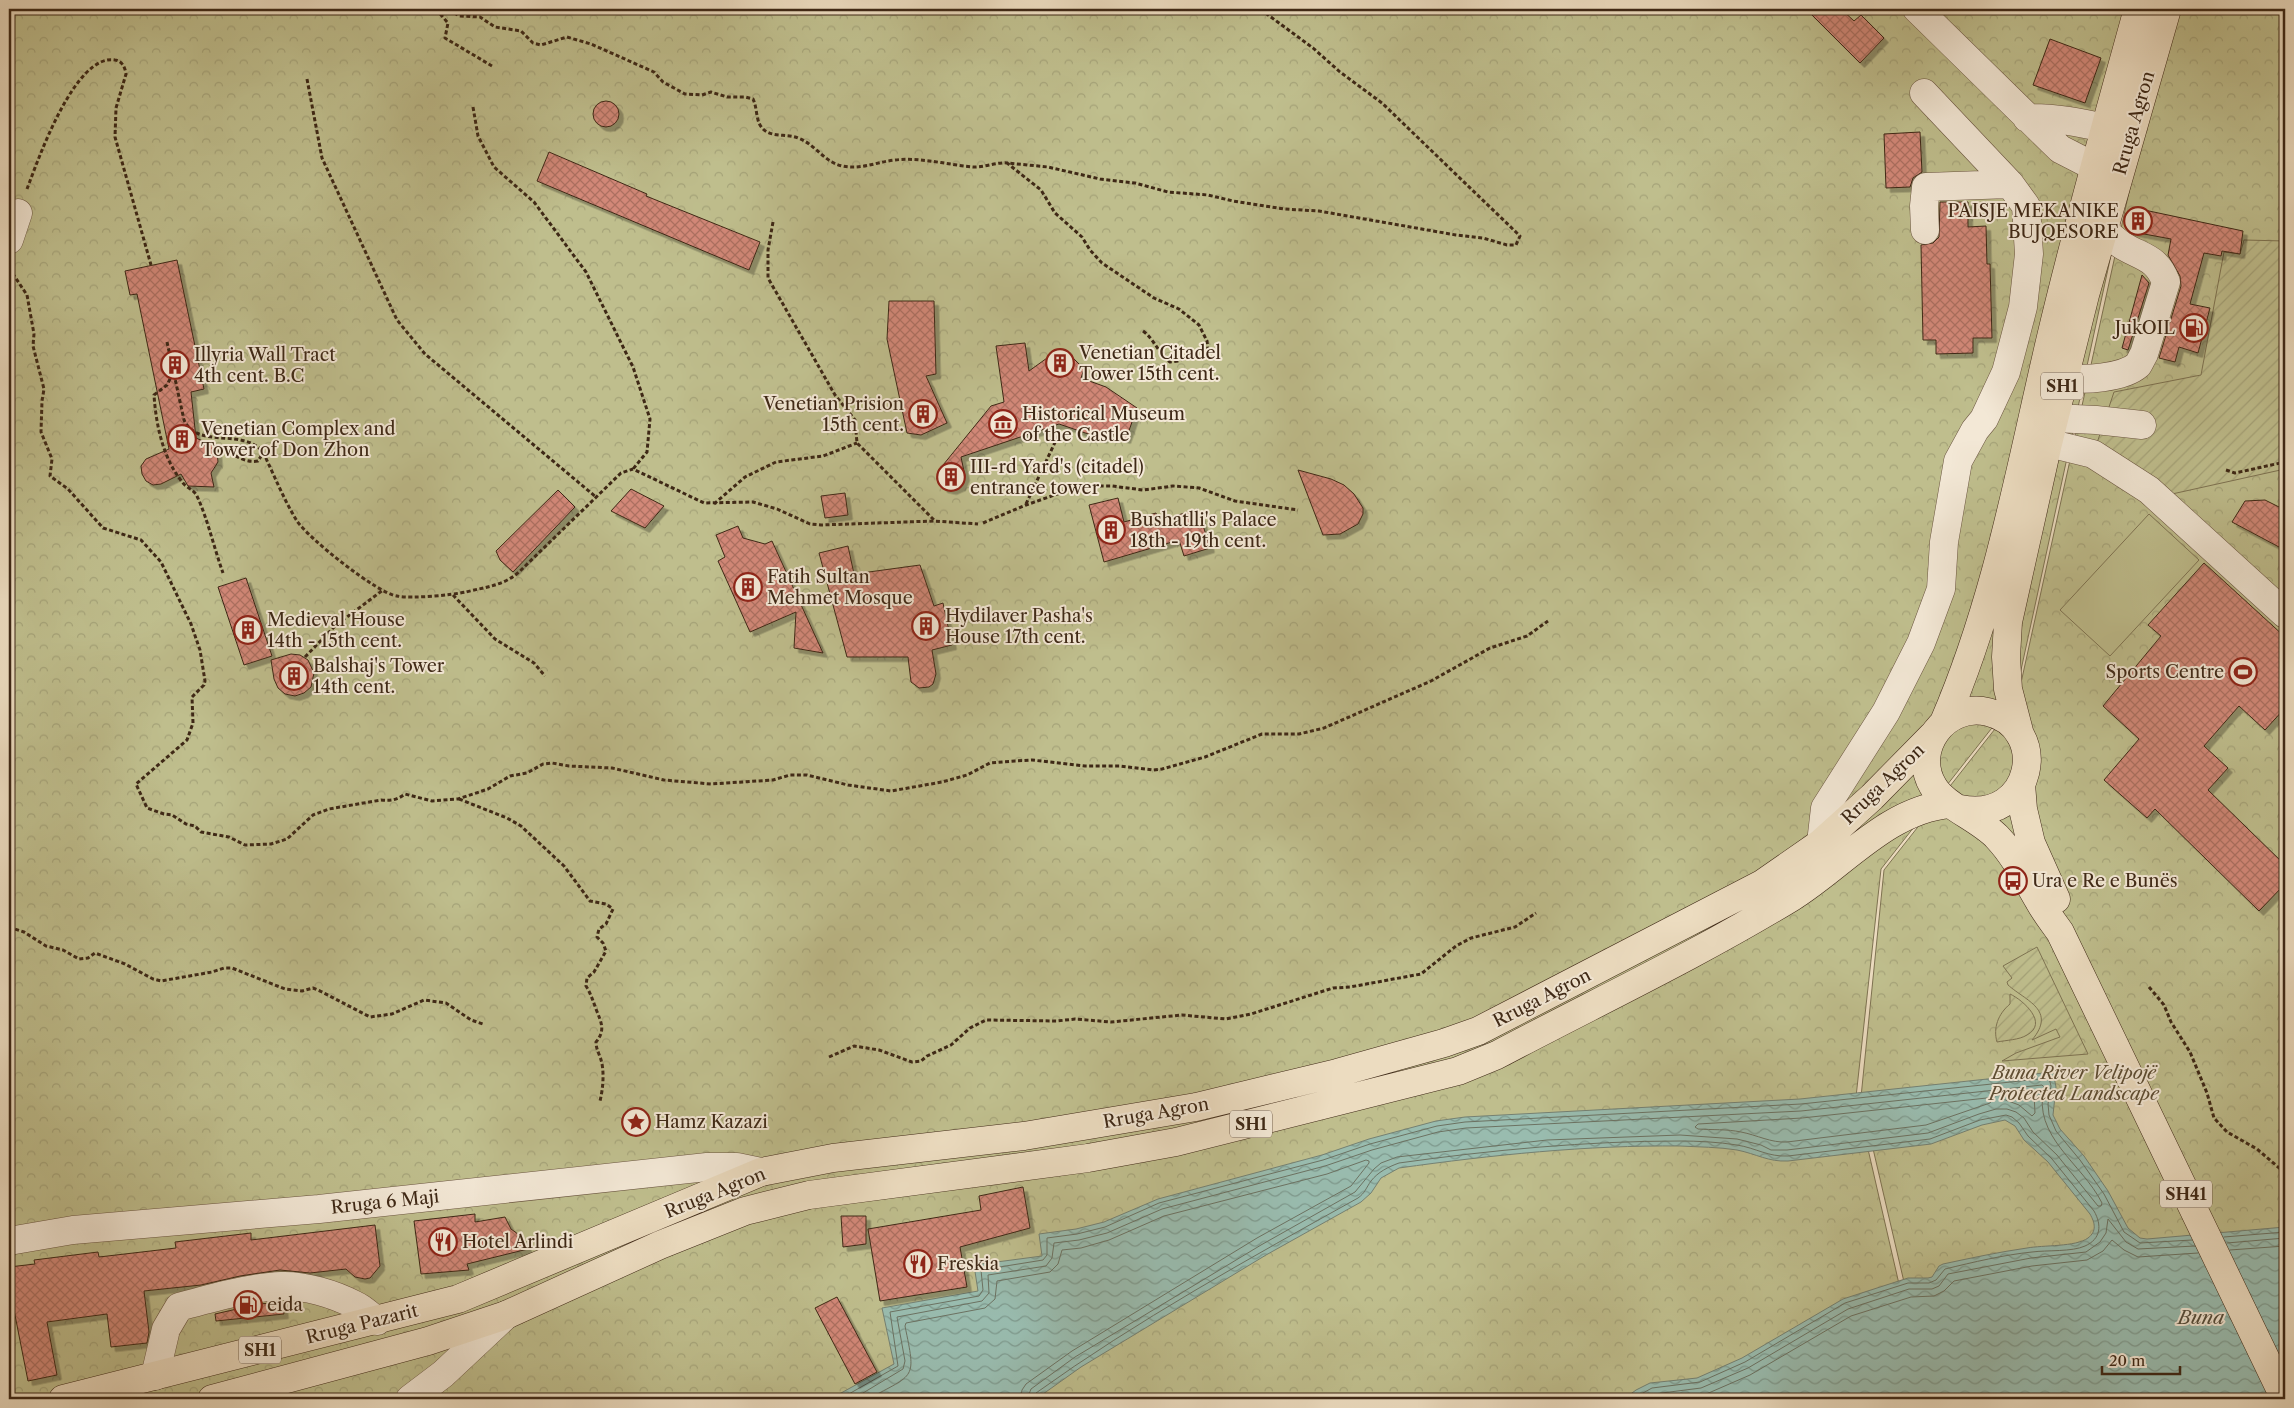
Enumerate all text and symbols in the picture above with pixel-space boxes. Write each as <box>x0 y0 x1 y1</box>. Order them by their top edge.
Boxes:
street label: Rruga Agron <box>2109 69 2159 177</box>
place label: PAISJE MEKANIKE BUJQESORE <box>1947 200 2119 243</box>
building icon: PAISJE MEKANIKE BUJQESORE <box>2123 206 2153 236</box>
fuel station icon: JukOIL <box>2179 313 2209 343</box>
place label: JukOIL <box>2112 317 2175 339</box>
place label: Venetian Citadel Tower 15th cent. <box>1078 342 1221 385</box>
place label: Illyria Wall Tract 4th cent. B.C <box>194 344 336 387</box>
building icon: Venetian Citadel Tower 15th cent. <box>1045 348 1075 378</box>
building icon: Illyria Wall Tract 4th cent. B.C <box>160 350 190 380</box>
road number: SH1 <box>2041 372 2083 400</box>
place label: Venetian Prision 15th cent. <box>762 393 904 436</box>
building icon: Venetian Prision 15th cent. <box>908 399 938 429</box>
place label: Historical Museum of the Castle <box>1022 403 1185 446</box>
museum icon: Historical Museum of the Castle <box>988 409 1018 439</box>
place label: Venetian Complex and Tower of Don Zhon <box>200 418 396 461</box>
building icon: Venetian Complex and Tower of Don Zhon <box>167 424 197 454</box>
place label: III-rd Yard's (citadel) entrance tower <box>970 456 1144 499</box>
building icon: III-rd Yard's (citadel) entrance tower <box>936 462 966 492</box>
place label: Bushatlli's Palace 18th - 19th cent. <box>1130 509 1277 552</box>
building icon: Bushatlli's Palace 18th - 19th cent. <box>1096 515 1126 545</box>
place label: Fatih Sultan Mehmet Mosque <box>767 566 913 609</box>
building icon: Fatih Sultan Mehmet Mosque <box>733 572 763 602</box>
place label: Hydilaver Pasha's House 17th cent. <box>945 605 1093 648</box>
place label: Medieval House 14th - 15th cent. <box>267 609 405 652</box>
building icon: Hydilaver Pasha's House 17th cent. <box>911 611 941 641</box>
building icon: Medieval House 14th - 15th cent. <box>233 615 263 645</box>
place label: Balshaj's Tower 14th cent. <box>313 655 445 698</box>
sports icon: Sports Centre <box>2228 657 2258 687</box>
building icon: Balshaj's Tower 14th cent. <box>279 661 309 691</box>
place label: Sports Centre <box>2106 661 2224 683</box>
street label: Rruga Agron <box>1837 739 1929 829</box>
bus stop icon: Ura e Re e Bunës <box>1998 866 2028 896</box>
place label: Ura e Re e Bunës <box>2032 870 2178 892</box>
street label: Rruga Agron <box>1489 964 1595 1032</box>
park label: Buna River Velipojë Protected Landscape <box>1987 1062 2160 1105</box>
street label: Rruga Agron <box>1101 1093 1211 1133</box>
place icon: Hamz Kazazi <box>621 1107 651 1137</box>
road number: SH1 <box>1230 1110 1272 1138</box>
place label: Hamz Kazazi <box>655 1111 768 1133</box>
street label: Rruga Agron <box>661 1163 769 1223</box>
road number: SH41 <box>2160 1180 2212 1208</box>
street label: Rruga 6 Maji <box>330 1185 441 1219</box>
restaurant icon: Hotel Arlindi <box>428 1227 458 1257</box>
place label: Hotel Arlindi <box>462 1231 574 1253</box>
restaurant icon: Freskia <box>903 1249 933 1279</box>
place label: Freskia <box>937 1253 1000 1275</box>
fuel station icon: eida <box>233 1290 263 1320</box>
place label: eida <box>267 1294 304 1316</box>
street label: Rruga Pazarit <box>304 1299 421 1349</box>
water label: Buna <box>2176 1306 2225 1329</box>
road number: SH1 <box>239 1336 281 1364</box>
scale bar <box>2102 1343 2179 1375</box>
text: 20 m <box>2109 1351 2145 1370</box>

